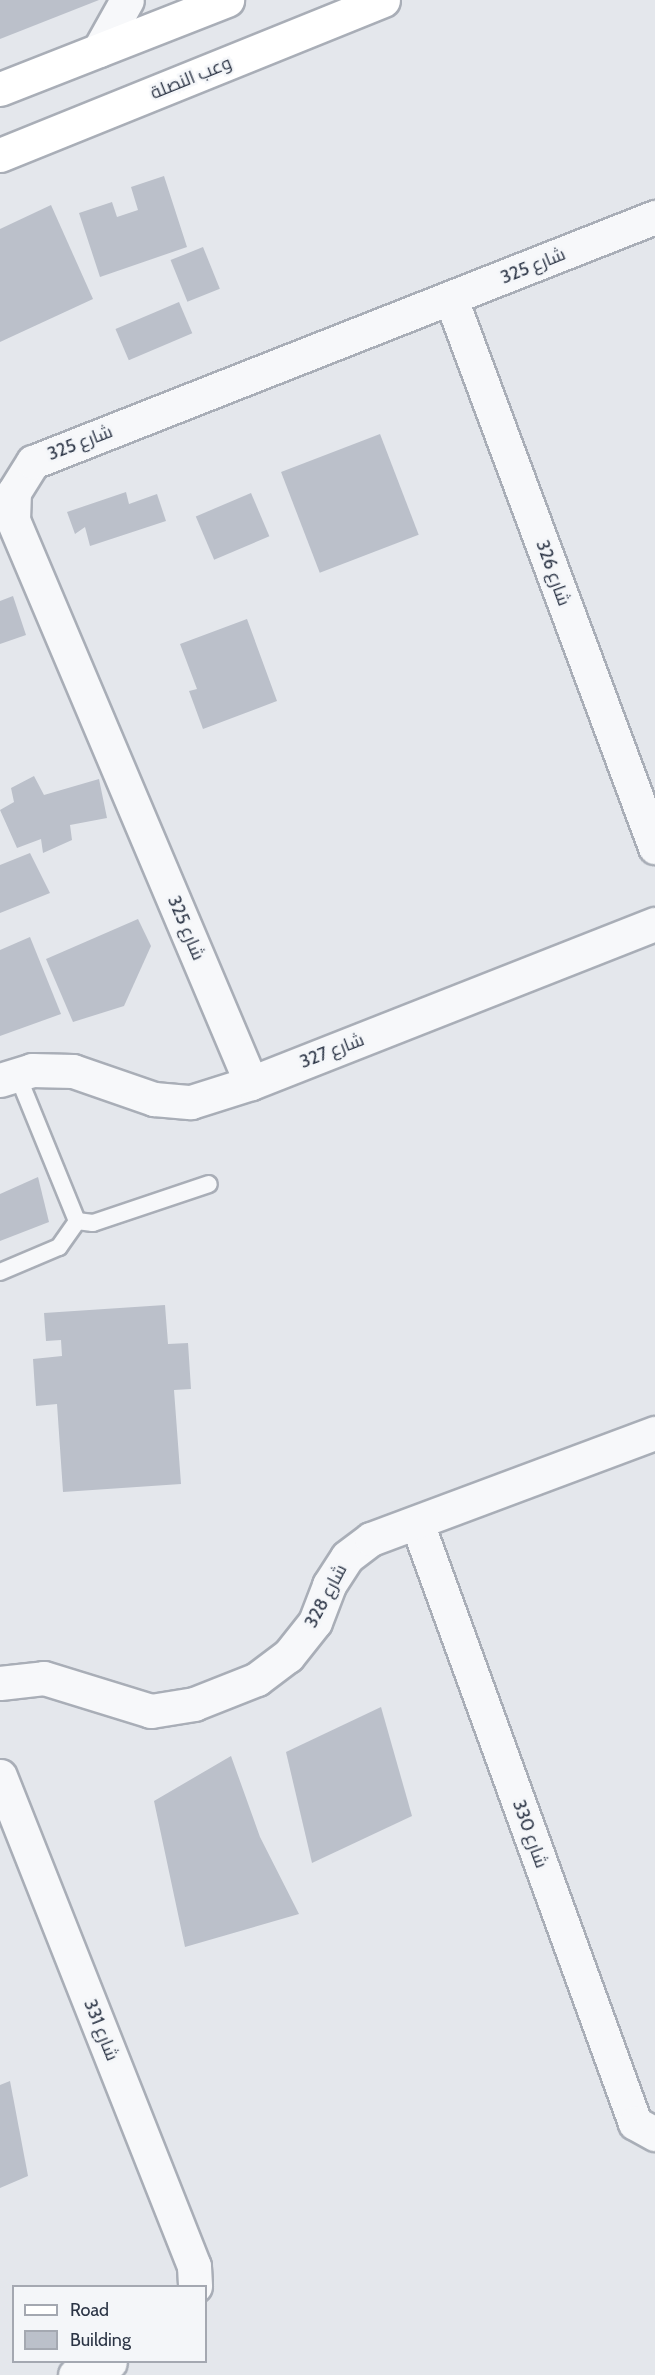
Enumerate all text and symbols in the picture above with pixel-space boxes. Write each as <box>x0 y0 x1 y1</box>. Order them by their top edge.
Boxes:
street label: وعب النصلة <box>147 52 235 104</box>
street label: شارع 325 <box>498 243 568 289</box>
street label: شارع 325 <box>44 421 116 465</box>
street label: شارع 326 <box>531 537 575 609</box>
street label: شارع 325 <box>163 893 209 963</box>
street label: شارع 327 <box>297 1029 367 1073</box>
street label: شارع 328 <box>300 1560 352 1632</box>
street label: شارع 330 <box>508 1797 552 1871</box>
street label: شارع 331 <box>79 1996 123 2064</box>
legend <box>12 2285 207 2363</box>
text: Road <box>70 2299 109 2321</box>
text: Building <box>70 2329 131 2351</box>

